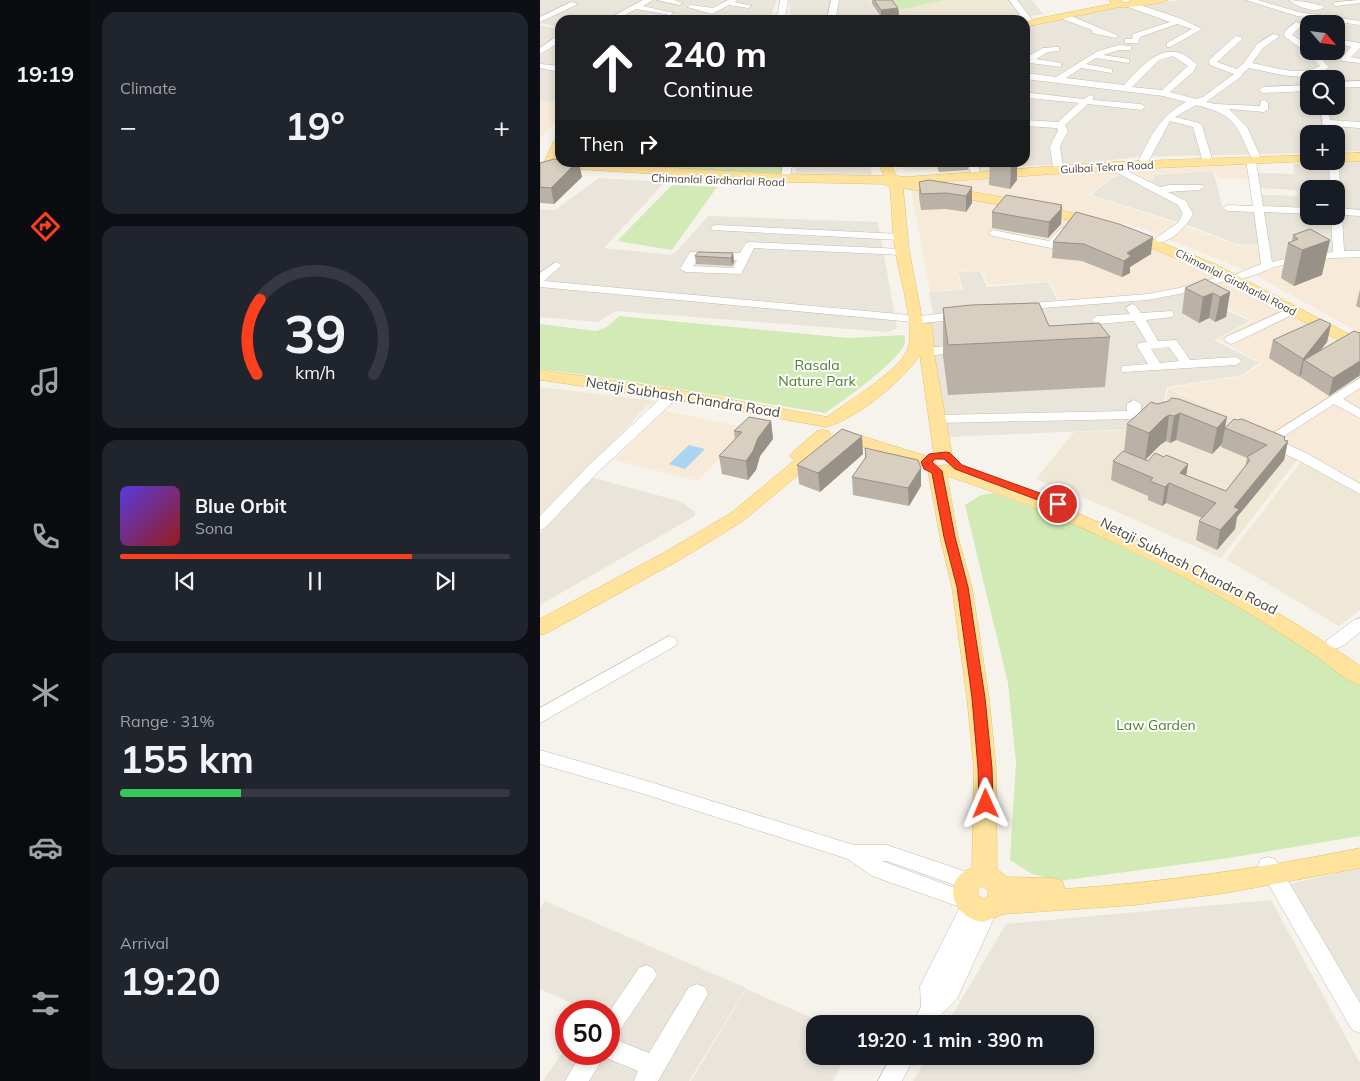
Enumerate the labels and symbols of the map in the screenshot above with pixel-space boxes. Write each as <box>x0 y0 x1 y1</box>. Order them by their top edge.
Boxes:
north arrow <box>1300 15 1345 60</box>
street label: Gulbai Tekra Road <box>1060 158 1154 176</box>
street label: Chimanlal Girdharlal Road <box>651 171 785 189</box>
street label: Chimanlal Girdharlal Road <box>1173 245 1299 319</box>
park label: Rasala Nature Park <box>778 356 857 390</box>
street label: Netaji Subhash Chandra Road <box>585 373 781 421</box>
pin <box>1037 483 1079 525</box>
street label: Netaji Subhash Chandra Road <box>1097 513 1281 619</box>
park label: Law Garden <box>1116 716 1196 734</box>
position arrow <box>959 777 1011 829</box>
speed limit sign: 50 <box>555 1000 620 1065</box>

